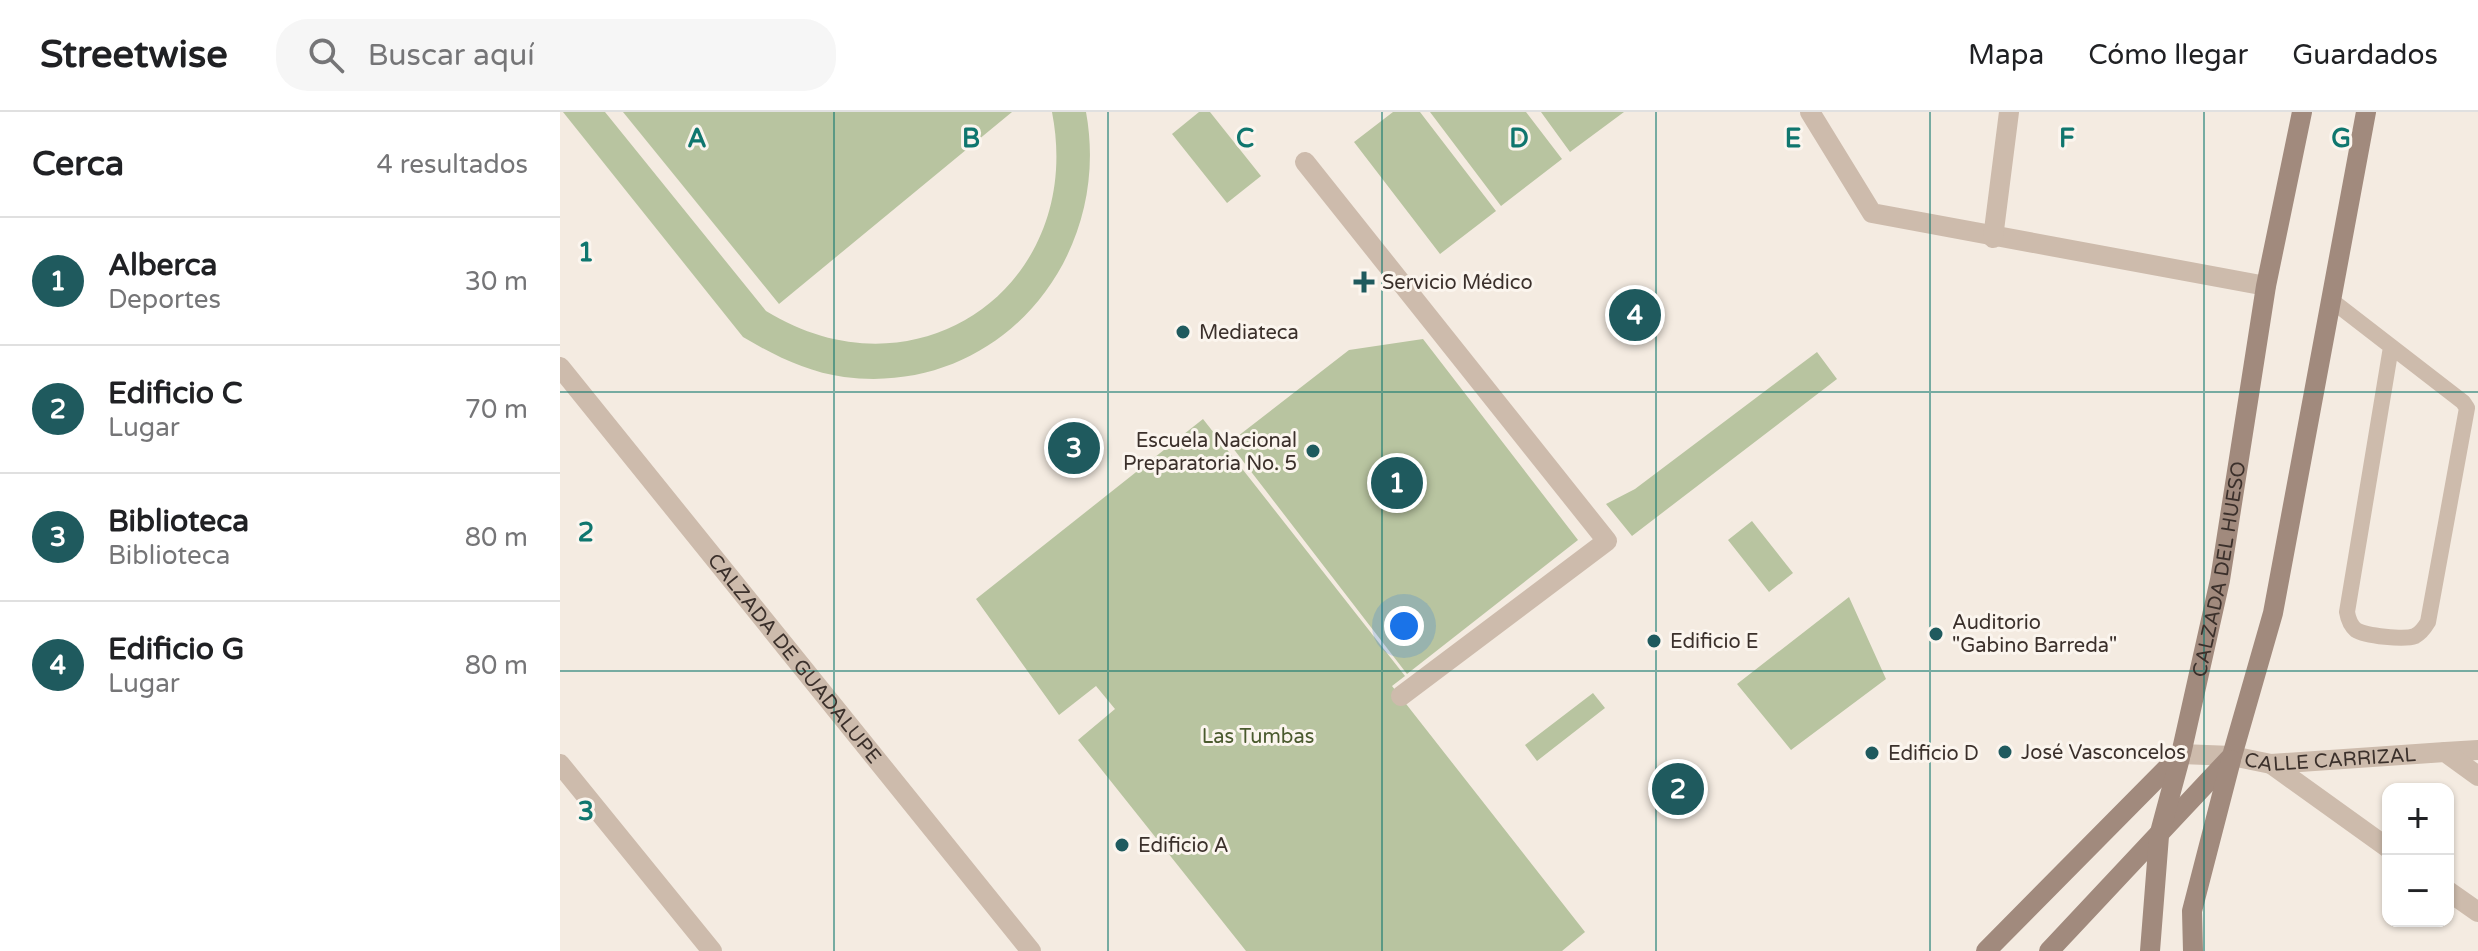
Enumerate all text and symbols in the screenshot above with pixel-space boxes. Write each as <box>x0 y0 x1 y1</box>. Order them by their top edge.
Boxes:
search box <box>276 19 836 91</box>
text: Streetwise <box>40 32 228 78</box>
icon: search <box>304 33 348 77</box>
text: Buscar aquí <box>368 37 535 74</box>
text: Mapa <box>1968 38 2044 72</box>
text: Cómo llegar <box>2088 38 2248 72</box>
text: Guardados <box>2292 38 2438 72</box>
text: A <box>687 123 707 154</box>
text: B <box>962 123 980 154</box>
text: C <box>1236 123 1254 154</box>
text: D <box>1509 123 1529 154</box>
text: E <box>1785 123 1801 154</box>
text: F <box>2059 123 2075 154</box>
text: G <box>2331 123 2351 154</box>
text: Cerca <box>32 144 124 185</box>
text: 4 resultados <box>377 149 528 180</box>
text: 1 <box>578 237 594 268</box>
text: Alberca <box>108 247 217 284</box>
text: 1 <box>50 266 66 297</box>
text: 30 m <box>465 266 528 297</box>
marker: Servicio Médico <box>1353 271 1375 293</box>
place label: Servicio Médico <box>1382 271 1533 295</box>
text: Deportes <box>108 284 221 315</box>
pin: 4 <box>1609 285 1661 345</box>
place label: Mediateca <box>1199 321 1299 345</box>
marker: Mediateca <box>1174 323 1192 341</box>
text: Edificio C <box>108 375 243 412</box>
text: 2 <box>50 394 66 425</box>
text: 70 m <box>465 394 528 425</box>
text: Lugar <box>108 412 180 443</box>
pin: 3 <box>1048 418 1100 478</box>
place label: Escuela Nacional Preparatoria No. 5 <box>1123 429 1297 476</box>
marker: Escuela Nacional Preparatoria No. 5 <box>1304 442 1322 460</box>
pin: 1 <box>1371 453 1423 513</box>
street label: CALZADA DEL HUESO <box>2188 460 2251 679</box>
text: Biblioteca <box>108 503 249 540</box>
text: 2 <box>578 517 594 548</box>
text: 3 <box>50 522 66 553</box>
text: 80 m <box>465 522 528 553</box>
text: Biblioteca <box>108 540 230 571</box>
street label: CALZADA DE GUADALUPE <box>702 549 886 769</box>
your location <box>1384 606 1424 646</box>
place label: Auditorio "Gabino Barreda" <box>1952 611 2117 658</box>
marker: Auditorio "Gabino Barreda" <box>1927 625 1945 643</box>
place label: Edificio E <box>1670 630 1759 654</box>
text: Edificio G <box>108 631 244 668</box>
marker: Edificio E <box>1645 632 1663 650</box>
text: 4 <box>50 650 66 681</box>
text: 80 m <box>465 650 528 681</box>
text: Lugar <box>108 668 180 699</box>
park label: Las Tumbas <box>1202 725 1314 749</box>
place label: José Vasconcelos <box>2021 741 2186 765</box>
place label: Edificio D <box>1888 742 1979 766</box>
marker: José Vasconcelos <box>1996 743 2014 761</box>
street label: CALLE CARRIZAL <box>2242 743 2417 777</box>
marker: Edificio D <box>1863 744 1881 762</box>
pin: 2 <box>1652 759 1704 819</box>
map controls <box>2382 783 2454 927</box>
button: + <box>2382 783 2454 855</box>
text: 3 <box>578 796 594 827</box>
place label: Edificio A <box>1138 834 1229 858</box>
marker: Edificio A <box>1113 836 1131 854</box>
button: − <box>2382 855 2454 927</box>

